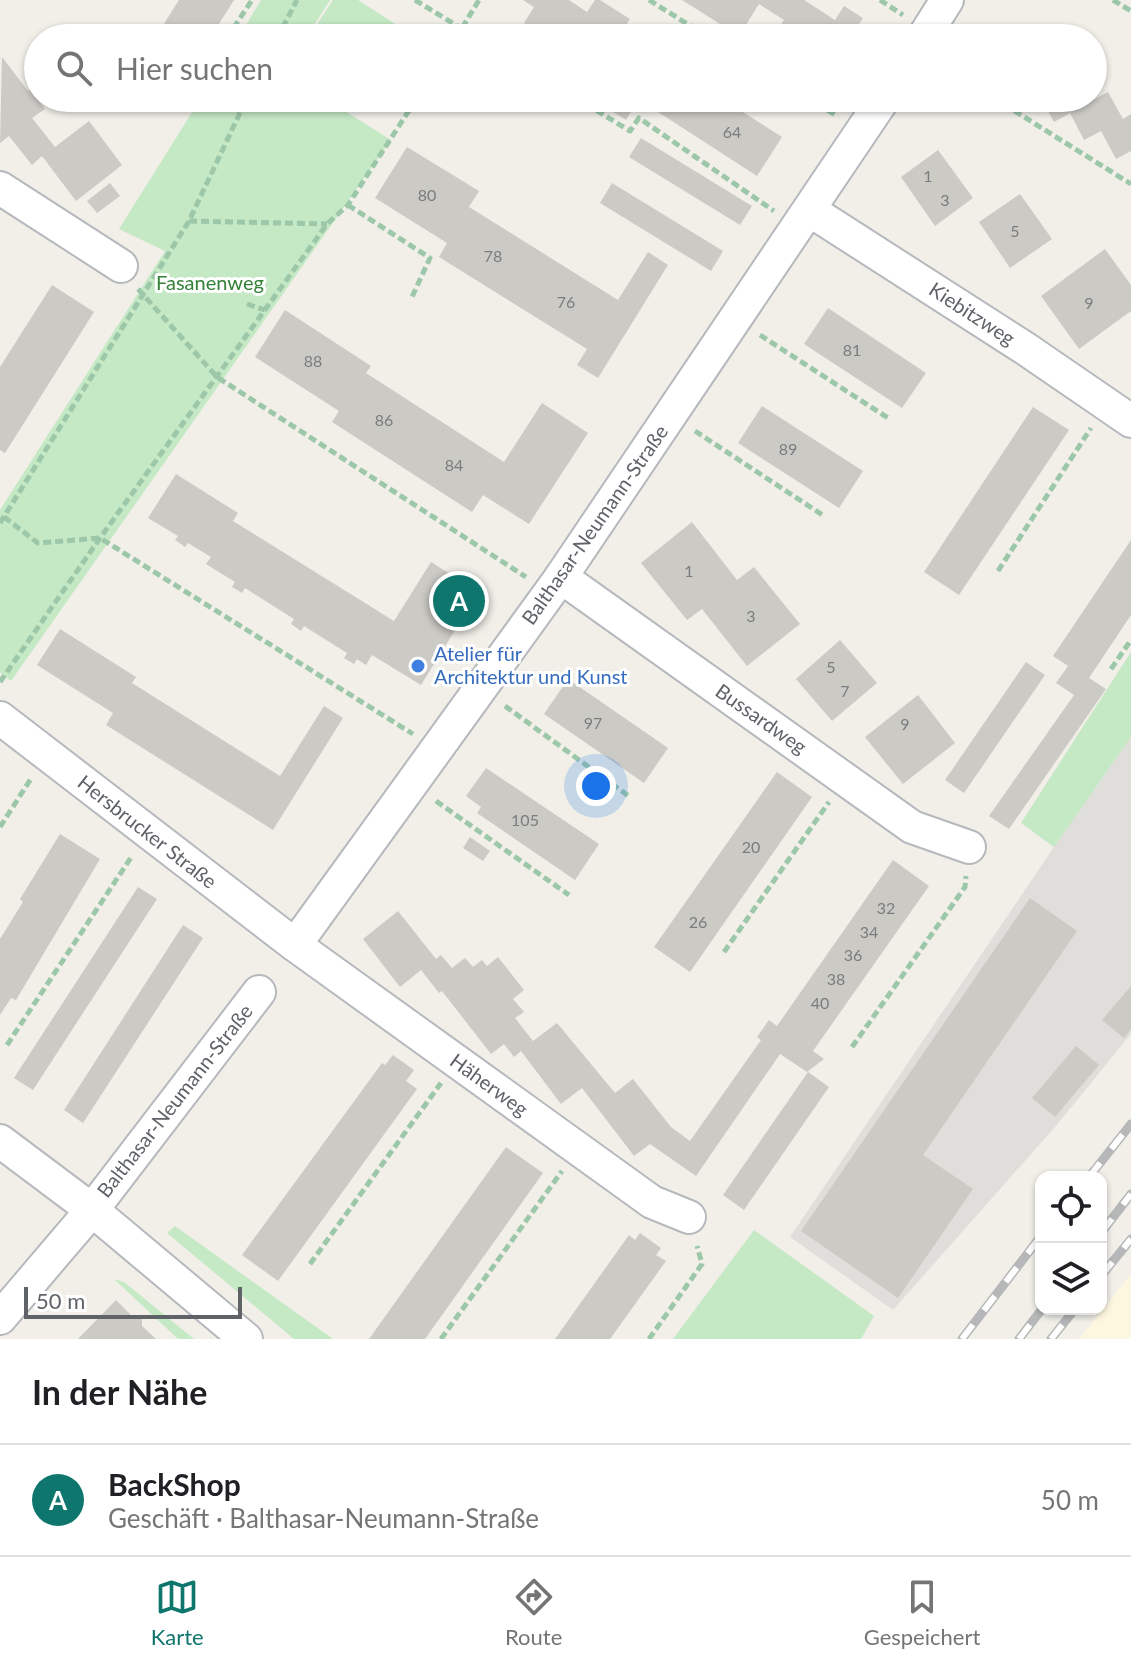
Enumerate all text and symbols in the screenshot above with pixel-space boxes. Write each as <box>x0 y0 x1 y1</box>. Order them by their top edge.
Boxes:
search box <box>24 24 1107 112</box>
icon: search <box>52 46 96 90</box>
text: Hier suchen <box>116 50 273 86</box>
house number: 64 <box>723 122 741 141</box>
house number: 1 <box>923 166 933 185</box>
house number: 80 <box>418 185 436 204</box>
house number: 3 <box>940 190 950 209</box>
house number: 5 <box>1010 221 1020 240</box>
house number: 78 <box>484 246 502 265</box>
park label: Fasanenweg <box>156 270 264 294</box>
street label: Kiebitzweg <box>925 277 1020 350</box>
house number: 76 <box>557 292 575 311</box>
house number: 9 <box>1084 293 1094 312</box>
house number: 81 <box>843 340 861 359</box>
house number: 88 <box>304 351 322 370</box>
house number: 86 <box>375 410 393 429</box>
street label: Balthasar-Neumann-Straße <box>516 420 672 629</box>
house number: 89 <box>779 439 797 458</box>
house number: 84 <box>445 455 463 474</box>
house number: 1 <box>684 561 694 580</box>
pin: A <box>433 571 485 631</box>
house number: 3 <box>746 606 756 625</box>
place label: Atelier für Architektur und Kunst <box>434 641 628 688</box>
marker: Atelier für Architektur und Kunst <box>409 657 427 675</box>
house number: 5 <box>826 657 836 676</box>
street label: Bussardweg <box>711 678 812 758</box>
house number: 7 <box>840 681 850 700</box>
house number: 97 <box>584 713 602 732</box>
house number: 9 <box>900 714 910 733</box>
your location <box>576 766 616 806</box>
street label: Hersbrucker Straße <box>73 770 222 893</box>
house number: 105 <box>511 810 539 829</box>
house number: 20 <box>742 837 760 856</box>
house number: 32 <box>877 898 895 917</box>
house number: 26 <box>689 912 707 931</box>
house number: 34 <box>860 922 878 941</box>
house number: 36 <box>844 945 862 964</box>
house number: 38 <box>827 969 845 988</box>
house number: 40 <box>811 993 829 1012</box>
street label: Balthasar-Neumann-Straße <box>91 999 257 1202</box>
street label: Häherweg <box>446 1048 533 1120</box>
map controls <box>1035 1171 1107 1315</box>
button: locate <box>1035 1171 1107 1243</box>
button: layers <box>1035 1243 1107 1315</box>
scale bar <box>24 1283 242 1319</box>
text: 50 m <box>36 1287 85 1314</box>
text: In der Nähe <box>32 1371 207 1412</box>
text: BackShop <box>108 1466 241 1502</box>
text: A <box>49 1484 67 1516</box>
text: 50 m <box>1041 1484 1099 1516</box>
text: Geschäft · Balthasar-Neumann-Straße <box>108 1502 539 1534</box>
tab: Karte <box>151 1575 204 1650</box>
tab: Route <box>505 1575 562 1650</box>
tab: Gespeichert <box>864 1575 980 1650</box>

